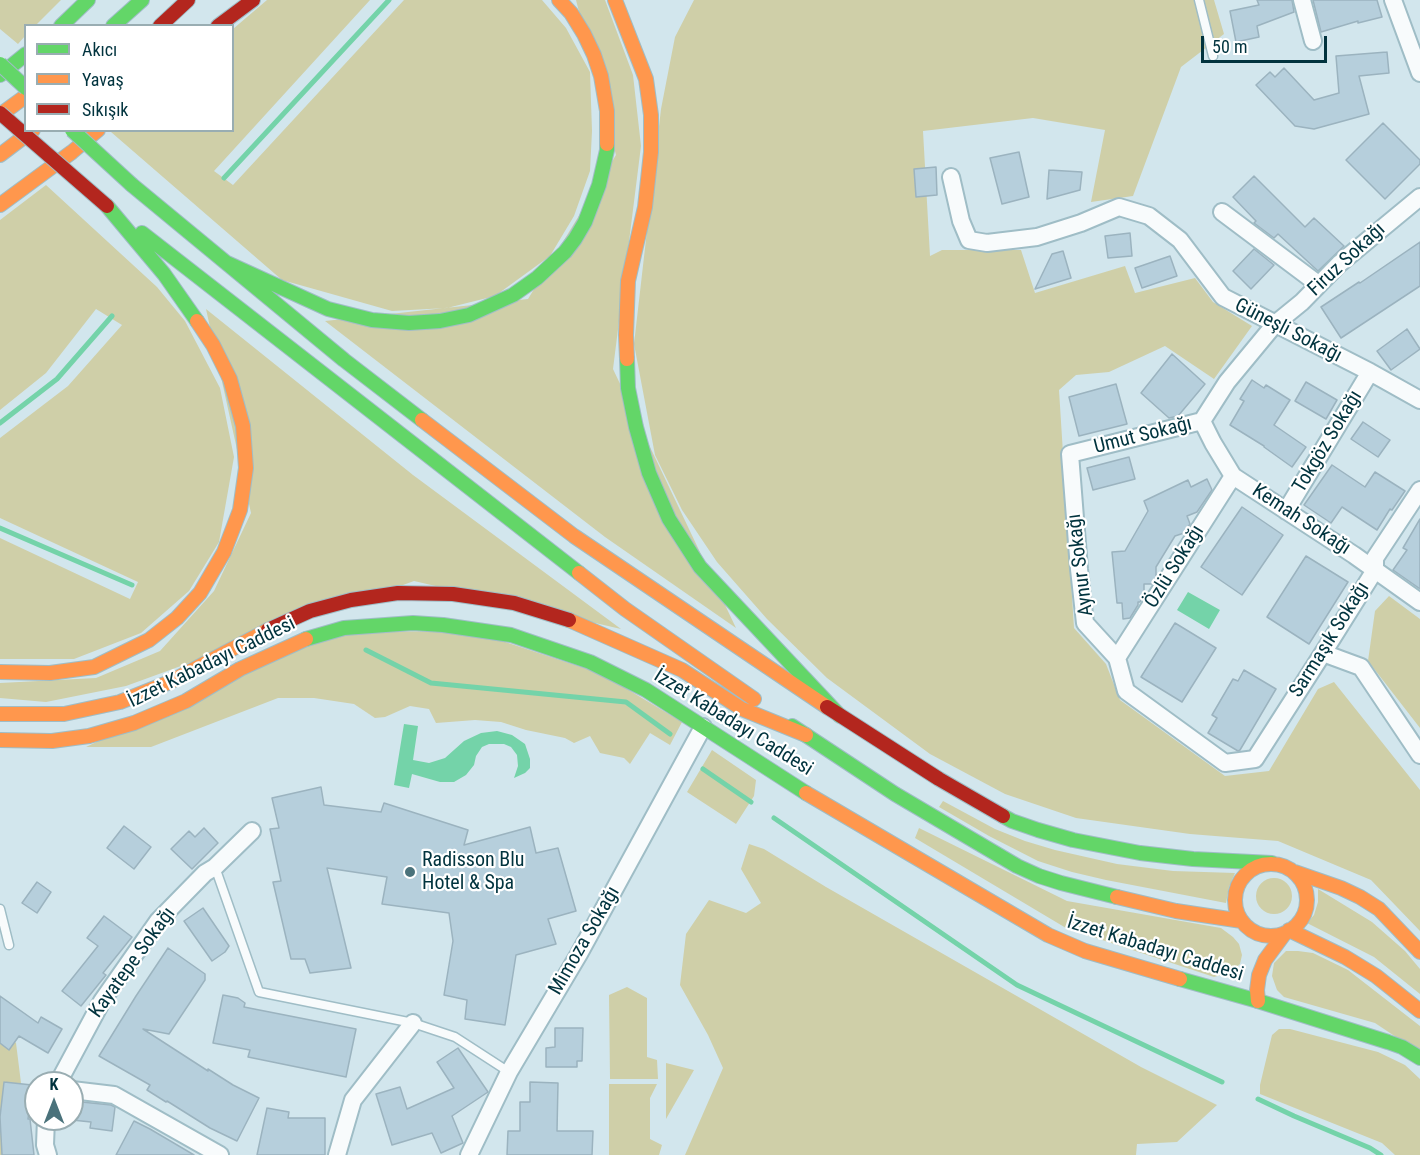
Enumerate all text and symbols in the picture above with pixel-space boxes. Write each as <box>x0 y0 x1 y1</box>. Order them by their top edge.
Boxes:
legend <box>24 24 234 132</box>
scale bar <box>1204 24 1330 62</box>
text: 50 m <box>1212 36 1247 57</box>
text: Akıcı <box>82 39 117 60</box>
text: Yavaş <box>82 69 124 90</box>
text: Sıkışık <box>82 99 128 120</box>
street label: Firuz Sokağı <box>1303 218 1391 302</box>
street label: Güneşli Sokağı <box>1230 294 1346 368</box>
street label: Tokgöz Sokağı <box>1288 387 1368 497</box>
street label: Umut Sokağı <box>1092 412 1194 460</box>
street label: Kemah Sokağı <box>1247 479 1355 561</box>
street label: Aynur Sokağı <box>1063 512 1099 618</box>
street label: Özlü Sokağı <box>1140 521 1210 613</box>
street label: Sarmaşık Sokağı <box>1285 578 1375 702</box>
street label: İzzet Kabadayı Caddesi <box>124 612 300 714</box>
street label: İzzet Kabadayı Caddesi <box>649 664 817 782</box>
place label: Radisson Blu Hotel & Spa <box>422 849 524 896</box>
marker: Radisson Blu Hotel & Spa <box>403 865 417 879</box>
street label: Mimoza Sokağı <box>544 883 626 999</box>
street label: Kayatepe Sokağı <box>85 903 181 1023</box>
street label: İzzet Kabadayı Caddesi <box>1064 911 1246 987</box>
north arrow <box>24 1071 84 1131</box>
text: K <box>50 1075 58 1094</box>

